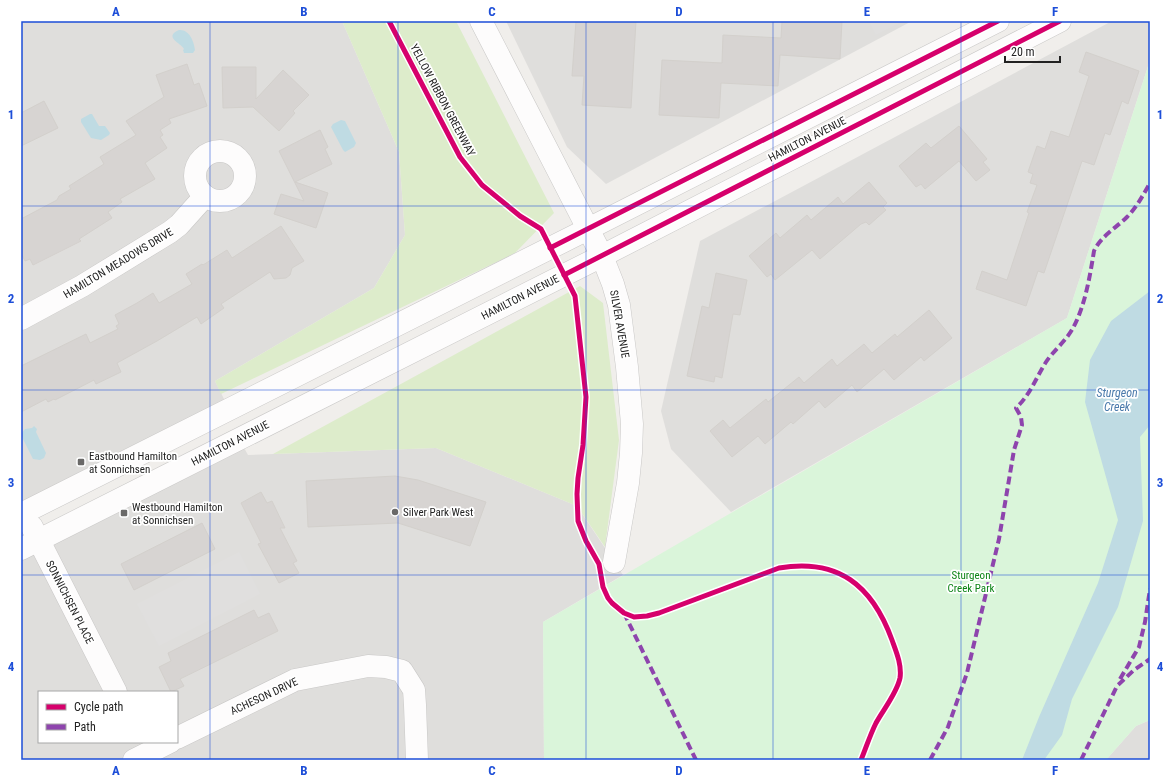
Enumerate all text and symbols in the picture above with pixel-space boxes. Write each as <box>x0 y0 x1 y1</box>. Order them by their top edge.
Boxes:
text: A <box>112 4 120 19</box>
text: B <box>300 4 308 19</box>
text: C <box>488 4 496 19</box>
text: D <box>675 4 683 19</box>
text: E <box>864 4 871 19</box>
text: F <box>1052 4 1058 19</box>
scale bar <box>1005 38 1060 64</box>
street label: YELLOW RIBBON GREENWAY <box>407 42 478 159</box>
text: 20 m <box>1011 45 1035 59</box>
text: 1 <box>8 107 14 122</box>
text: 1 <box>1157 107 1163 122</box>
street label: HAMILTON AVENUE <box>766 114 849 165</box>
street label: HAMILTON MEADOWS DRIVE <box>61 225 176 301</box>
street label: HAMILTON AVENUE <box>479 272 562 323</box>
street label: SILVER AVENUE <box>607 289 632 360</box>
text: 2 <box>8 291 15 306</box>
text: 2 <box>1157 291 1164 306</box>
water label: Sturgeon Creek <box>1096 386 1138 414</box>
street label: HAMILTON AVENUE <box>189 418 272 469</box>
place label: Eastbound Hamilton at Sonnichsen <box>89 450 177 476</box>
marker: Eastbound Hamilton at Sonnichsen <box>76 457 86 467</box>
text: 3 <box>8 475 14 490</box>
text: 3 <box>1157 475 1163 490</box>
place label: Westbound Hamilton at Sonnichsen <box>132 501 223 527</box>
place label: Silver Park West <box>403 506 473 519</box>
marker: Silver Park West <box>390 507 400 517</box>
marker: Westbound Hamilton at Sonnichsen <box>119 508 129 518</box>
street label: SONNICHSEN PLACE <box>43 558 96 646</box>
park label: Sturgeon Creek Park <box>948 569 994 595</box>
text: 4 <box>8 659 15 674</box>
text: 4 <box>1157 659 1164 674</box>
street label: ACHESON DRIVE <box>228 675 301 718</box>
legend <box>38 691 178 743</box>
text: Cycle path <box>74 700 124 714</box>
text: Path <box>74 720 96 734</box>
text: A <box>112 763 120 778</box>
text: B <box>300 763 308 778</box>
text: C <box>488 763 496 778</box>
text: D <box>675 763 683 778</box>
text: E <box>864 763 871 778</box>
text: F <box>1052 763 1058 778</box>

